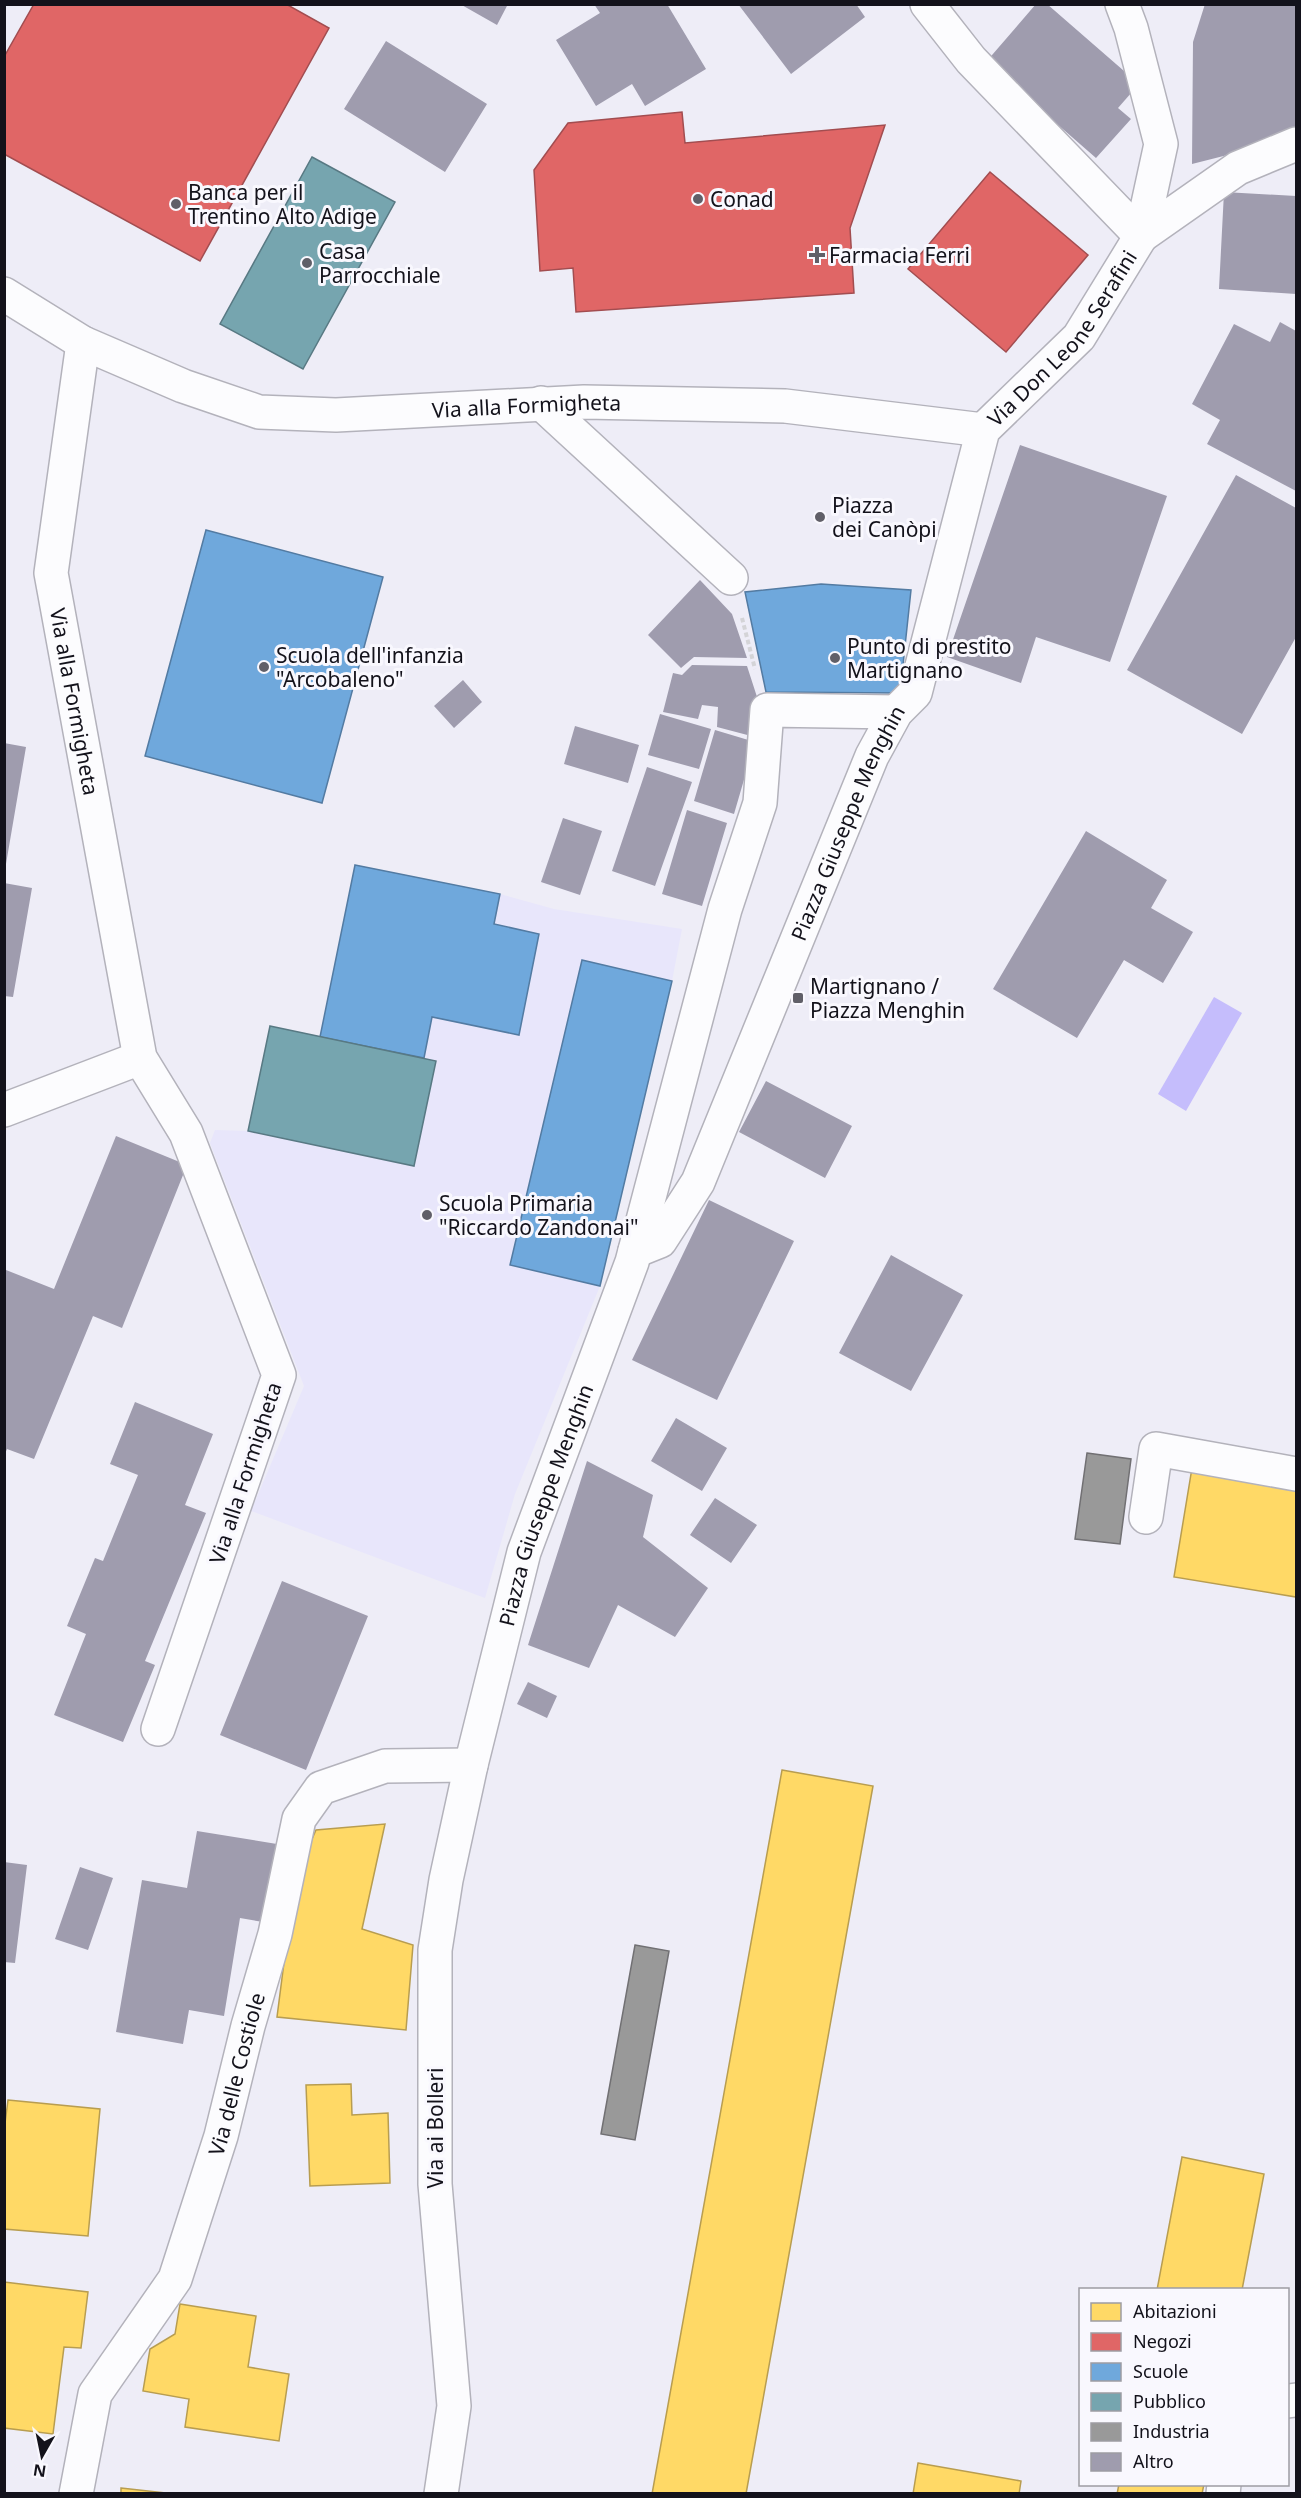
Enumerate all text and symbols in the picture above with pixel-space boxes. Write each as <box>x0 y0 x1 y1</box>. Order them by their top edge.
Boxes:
place label: Banca per il Trentino Alto Adige <box>188 178 377 230</box>
place label: Conad <box>710 185 774 213</box>
marker: Conad <box>691 192 705 206</box>
marker: Banca per il Trentino Alto Adige <box>169 197 183 211</box>
place label: Casa Parrocchiale <box>319 237 441 289</box>
place label: Farmacia Ferri <box>829 241 970 269</box>
street label: Via Don Leone Serafini <box>981 245 1143 432</box>
marker: Farmacia Ferri <box>810 248 824 262</box>
marker: Casa Parrocchiale <box>300 256 314 270</box>
street label: Via alla Formigheta <box>431 388 622 424</box>
place label: Piazza dei Canòpi <box>832 491 937 543</box>
marker: Piazza dei Canòpi <box>813 510 827 524</box>
street label: Via alla Formigheta <box>44 606 105 797</box>
place label: Punto di prestito Martignano <box>847 632 1012 684</box>
place label: Scuola dell'infanzia "Arcobaleno" <box>276 641 464 693</box>
marker: Punto di prestito Martignano <box>828 651 842 665</box>
marker: Scuola dell'infanzia "Arcobaleno" <box>257 660 271 674</box>
street label: Piazza Giuseppe Menghin <box>784 700 911 945</box>
place label: Martignano / Piazza Menghin <box>810 972 965 1024</box>
marker: Martignano / Piazza Menghin <box>791 991 805 1005</box>
place label: Scuola Primaria "Riccardo Zandonai" <box>439 1189 638 1241</box>
marker: Scuola Primaria "Riccardo Zandonai" <box>420 1208 434 1222</box>
street label: Via alla Formigheta <box>202 1379 288 1567</box>
street label: Piazza Giuseppe Menghin <box>492 1380 599 1629</box>
street label: Via delle Costiole <box>202 1989 271 2159</box>
street label: Via ai Bolleri <box>421 2067 449 2189</box>
legend <box>1079 2288 1289 2486</box>
text: Abitazioni <box>1133 2299 1217 2323</box>
text: Negozi <box>1133 2329 1192 2353</box>
text: Scuole <box>1133 2359 1188 2383</box>
text: Pubblico <box>1133 2389 1206 2413</box>
text: Industria <box>1133 2419 1210 2443</box>
north arrow <box>12 2426 72 2486</box>
text: Altro <box>1133 2449 1174 2473</box>
text: N <box>32 2459 48 2483</box>

